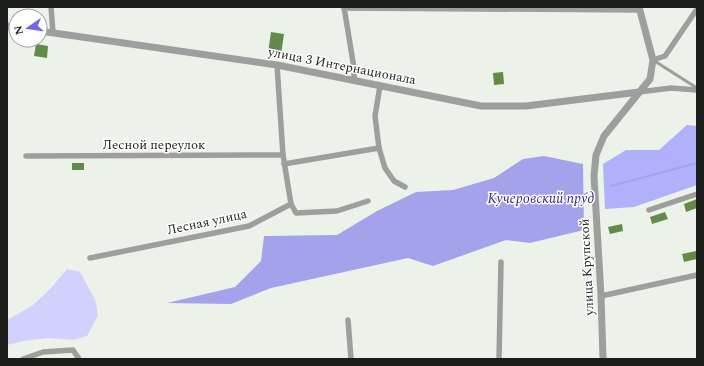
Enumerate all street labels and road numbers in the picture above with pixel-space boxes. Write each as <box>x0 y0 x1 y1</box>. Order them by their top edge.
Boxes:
street label: улица 3 Интернационала <box>265 42 418 90</box>
street label: Лесной переулок <box>103 135 205 155</box>
street label: Лесная улица <box>165 204 249 240</box>
street label: улица Крупской <box>574 218 600 317</box>

